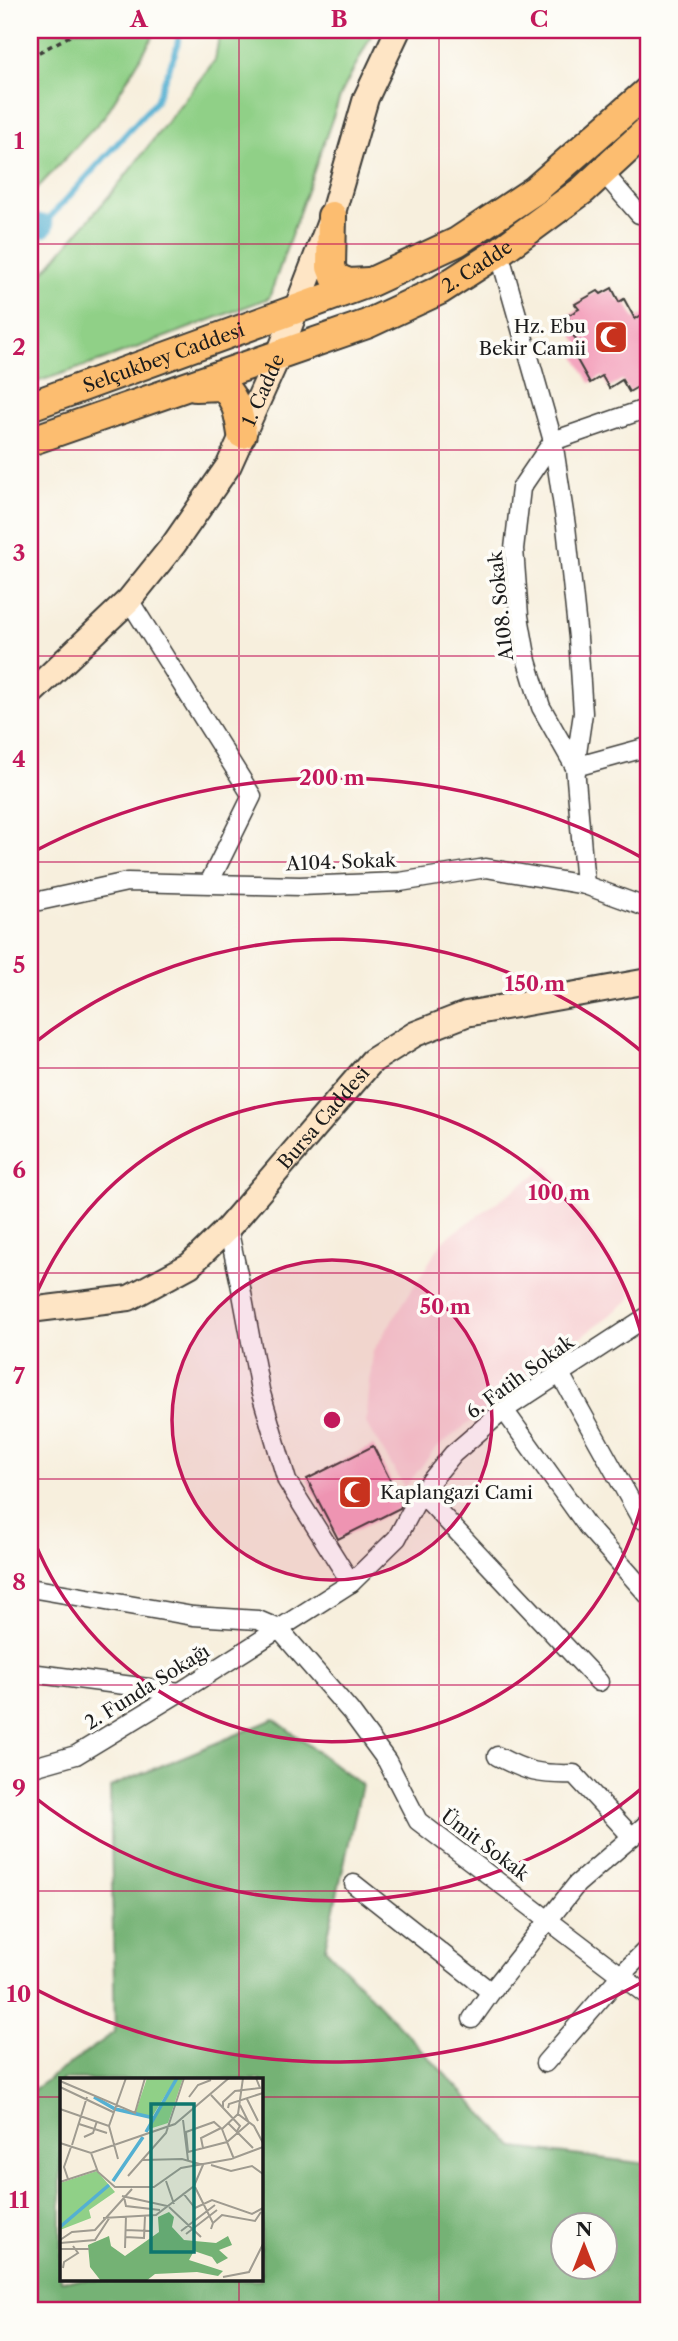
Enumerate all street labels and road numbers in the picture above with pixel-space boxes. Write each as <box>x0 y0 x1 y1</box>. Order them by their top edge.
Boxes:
street label: 2. Cadde <box>437 235 517 298</box>
street label: Selçukbey Caddesi <box>80 318 247 397</box>
street label: 1. Cadde <box>237 350 289 429</box>
street label: A108. Sokak <box>484 549 518 663</box>
street label: A104. Sokak <box>285 849 397 875</box>
street label: Bursa Caddesi <box>273 1061 374 1174</box>
street label: 6. Fatih Sokak <box>462 1330 579 1424</box>
street label: 2. Funda Sokağı <box>80 1639 214 1735</box>
street label: Ümit Sokak <box>437 1805 534 1886</box>

